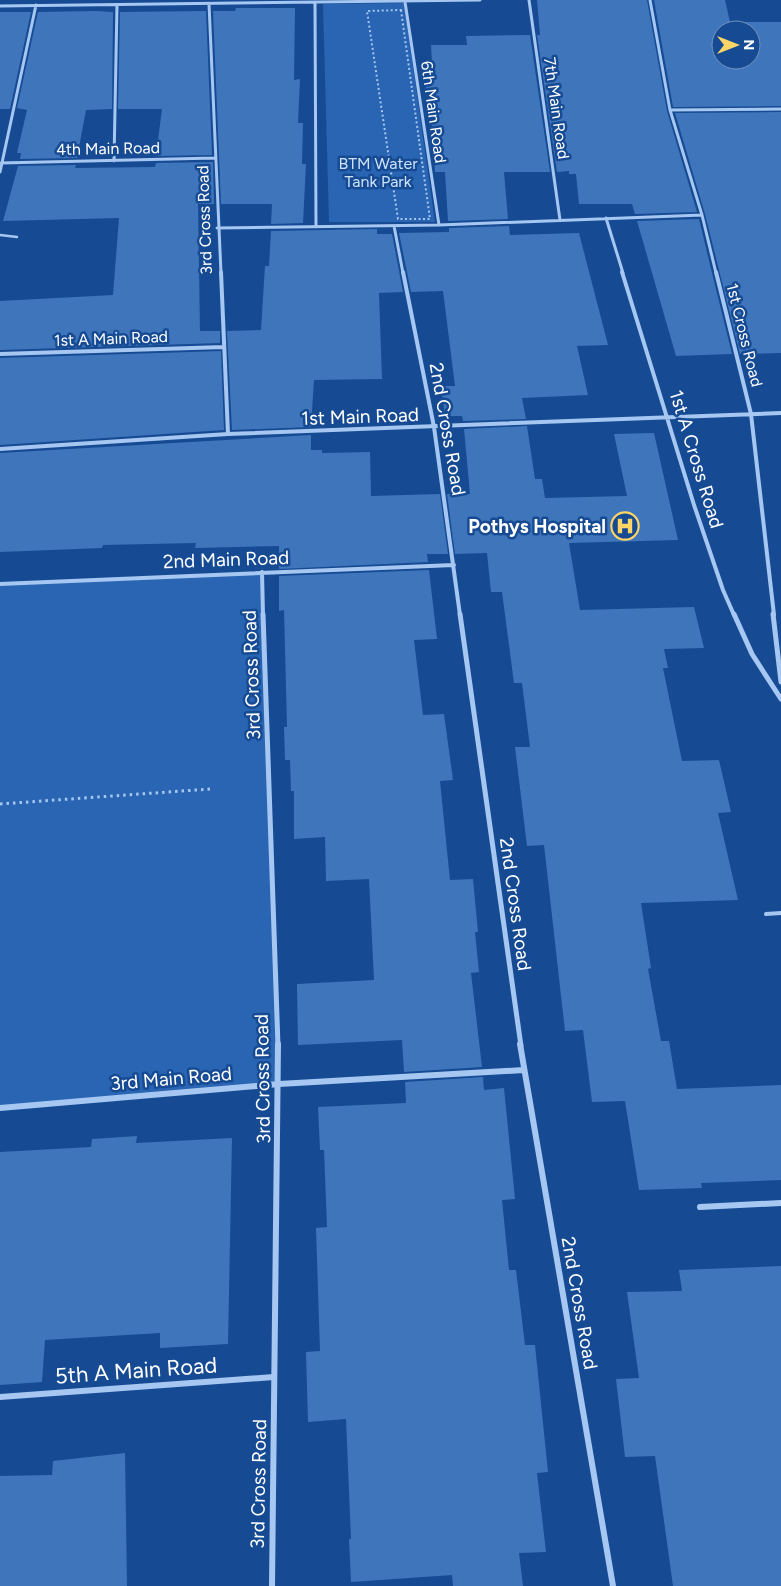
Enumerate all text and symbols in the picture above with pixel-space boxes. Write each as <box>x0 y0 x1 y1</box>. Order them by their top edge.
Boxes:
north arrow <box>711 20 761 70</box>
text: N <box>740 40 757 50</box>
street label: 7th Main Road <box>540 56 573 160</box>
street label: 6th Main Road <box>417 60 450 164</box>
street label: 4th Main Road <box>56 138 160 159</box>
park label: BTM Water Tank Park <box>338 154 418 191</box>
street label: 3rd Cross Road <box>193 165 216 275</box>
street label: 1st Cross Road <box>722 281 767 389</box>
street label: 1st A Main Road <box>54 327 168 350</box>
street label: 2nd Cross Road <box>425 361 470 497</box>
street label: 1st A Cross Road <box>665 387 728 531</box>
street label: 1st Main Road <box>301 403 419 430</box>
hospital icon: Pothys Hospital <box>610 511 640 541</box>
place label: Pothys Hospital <box>468 515 606 538</box>
street label: 2nd Main Road <box>163 546 290 573</box>
street label: 3rd Cross Road <box>238 610 265 740</box>
street label: 2nd Cross Road <box>495 836 536 972</box>
street label: 3rd Cross Road <box>250 1014 275 1144</box>
street label: 3rd Main Road <box>109 1062 233 1095</box>
street label: 2nd Cross Road <box>557 1235 602 1371</box>
street label: 5th A Main Road <box>54 1351 218 1390</box>
street label: 3rd Cross Road <box>246 1419 271 1549</box>

